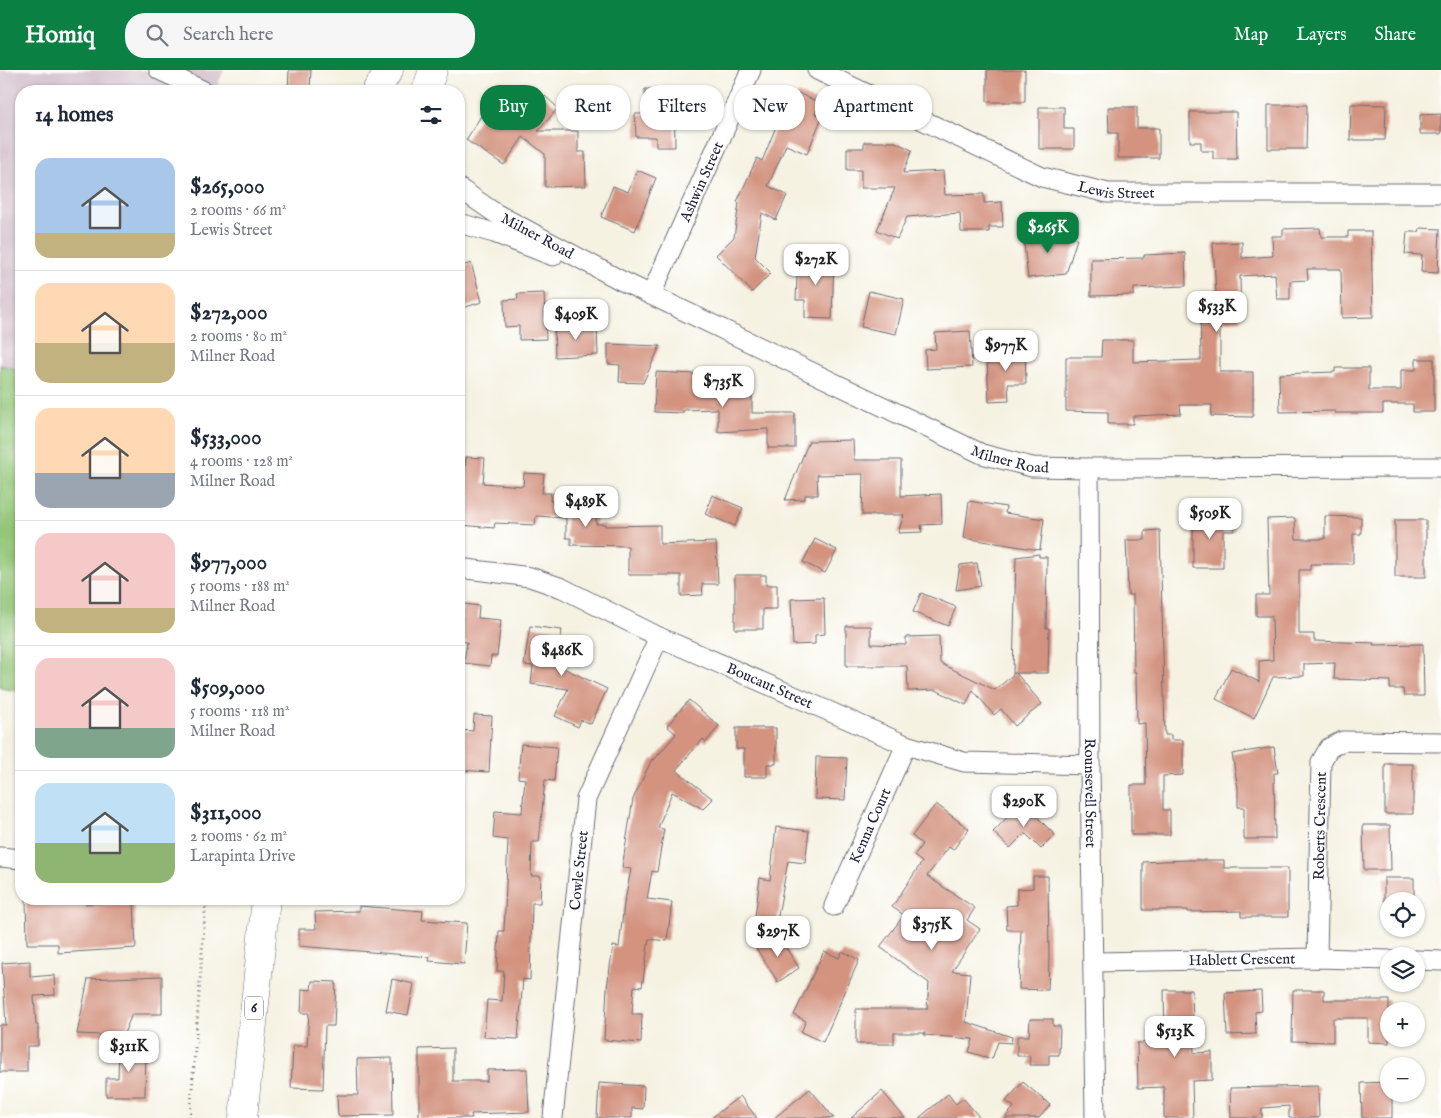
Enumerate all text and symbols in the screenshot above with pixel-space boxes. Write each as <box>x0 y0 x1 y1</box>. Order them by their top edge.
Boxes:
search box <box>125 13 475 58</box>
text: Homiq <box>25 20 95 51</box>
icon: search <box>143 21 171 49</box>
text: Search here <box>183 23 274 47</box>
text: Map <box>1234 24 1268 47</box>
text: Layers <box>1296 24 1347 47</box>
text: Share <box>1375 24 1416 47</box>
chip: Buy <box>480 85 546 130</box>
chip: Rent <box>556 85 630 130</box>
chip: Filters <box>640 85 724 130</box>
chip: New <box>734 85 805 130</box>
chip: Apartment <box>815 85 932 130</box>
icon: filters <box>417 101 445 129</box>
text: 14 homes <box>35 102 113 129</box>
street label: Ashwin Street <box>675 139 727 226</box>
text: $265,000 <box>190 174 264 201</box>
street label: Lewis Street <box>1076 177 1155 203</box>
icon: home <box>75 178 135 238</box>
text: 2 rooms · 66 m² <box>190 201 286 221</box>
street label: Milner Road <box>498 209 578 263</box>
pin: $265K <box>1013 212 1083 254</box>
text: $265K <box>1028 218 1068 238</box>
text: Lewis Street <box>190 221 273 241</box>
pin: $272K <box>781 244 851 286</box>
text: $272K <box>795 250 837 270</box>
pin: $533K <box>1182 290 1252 333</box>
text: $533K <box>1198 297 1236 317</box>
pin: $409K <box>541 298 611 341</box>
text: $272,000 <box>190 300 267 327</box>
icon: home <box>75 303 135 363</box>
text: $409K <box>554 305 598 325</box>
text: 2 rooms · 80 m² <box>190 327 287 347</box>
pin: $977K <box>971 330 1041 372</box>
text: $977K <box>985 336 1027 356</box>
text: Milner Road <box>190 347 275 367</box>
pin: $735K <box>688 366 758 408</box>
text: $735K <box>703 372 743 392</box>
text: $533,000 <box>190 425 261 452</box>
icon: home <box>75 428 135 488</box>
street label: Milner Road <box>968 441 1050 477</box>
text: 4 rooms · 128 m² <box>190 452 293 472</box>
text: Milner Road <box>190 472 275 492</box>
pin: $489K <box>551 486 621 528</box>
text: $489K <box>565 492 607 512</box>
pin: $509K <box>1175 498 1245 540</box>
text: $509K <box>1189 504 1231 524</box>
text: $977,000 <box>190 550 267 577</box>
icon: home <box>75 553 135 613</box>
text: 5 rooms · 188 m² <box>190 577 290 597</box>
text: Milner Road <box>190 597 275 617</box>
pin: $486K <box>527 634 597 677</box>
text: $486K <box>541 641 583 661</box>
street label: Boucaut Street <box>724 658 816 713</box>
text: $509,000 <box>190 675 265 702</box>
icon: home <box>75 678 135 738</box>
text: 5 rooms · 118 m² <box>190 702 289 722</box>
text: Milner Road <box>190 722 275 742</box>
street label: Rounsevell Street <box>1080 738 1101 848</box>
street label: Roberts Crescent <box>1309 772 1330 880</box>
street label: Kenna Court <box>845 785 895 866</box>
pin: $290K <box>989 786 1059 828</box>
text: $290K <box>1003 792 1045 812</box>
text: $311,000 <box>190 800 262 827</box>
icon: home <box>75 803 135 863</box>
text: 2 rooms · 62 m² <box>190 827 287 847</box>
street label: Cowle Street <box>565 830 592 911</box>
text: Larapinta Drive <box>190 847 296 867</box>
map controls <box>1380 892 1425 1102</box>
button: locate <box>1380 892 1425 937</box>
pin: $375K <box>897 908 967 951</box>
text: $375K <box>912 915 952 935</box>
pin: $297K <box>743 916 813 958</box>
text: $297K <box>757 922 799 942</box>
button: layers <box>1380 947 1425 992</box>
street label: Hablett Crescent <box>1188 949 1295 970</box>
road number: 6 <box>245 996 263 1020</box>
button: + <box>1380 1002 1425 1047</box>
pin: $513K <box>1140 1016 1210 1058</box>
text: $513K <box>1156 1022 1194 1042</box>
pin: $311K <box>94 1030 164 1073</box>
text: $311K <box>110 1037 148 1057</box>
button: − <box>1380 1057 1425 1102</box>

